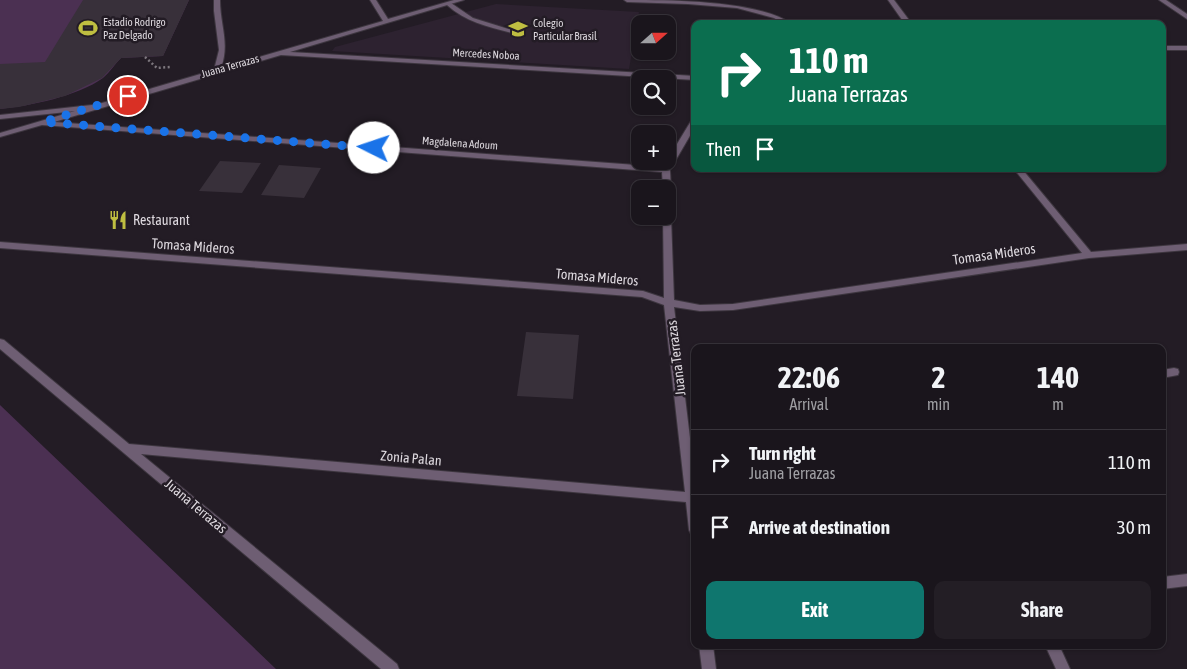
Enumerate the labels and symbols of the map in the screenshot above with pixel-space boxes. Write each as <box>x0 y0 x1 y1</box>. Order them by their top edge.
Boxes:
north arrow <box>631 15 676 60</box>
place label: Estadio Rodrigo Paz Delgado <box>103 16 166 41</box>
sports icon: Estadio Rodrigo Paz Delgado <box>77 17 99 39</box>
place label: Colegio Particular Brasil <box>533 17 597 42</box>
school or university icon: Colegio Particular Brasil <box>507 18 529 40</box>
street label: Mercedes Noboa <box>452 46 520 62</box>
street label: Juana Terrazas <box>200 52 260 80</box>
pin <box>107 75 149 117</box>
position arrow <box>347 121 399 173</box>
street label: Magdalena Adoum <box>422 134 498 152</box>
restaurant icon: Restaurant <box>107 209 129 231</box>
place label: Restaurant <box>133 212 190 228</box>
street label: Tomasa Mideros <box>151 235 235 257</box>
street label: Tomasa Mideros <box>952 240 1036 268</box>
street label: Tomasa Mideros <box>555 265 639 289</box>
street label: Juana Terrazas <box>663 319 689 397</box>
street label: Zonia Palan <box>380 447 442 469</box>
street label: Juana Terrazas <box>162 476 230 536</box>

